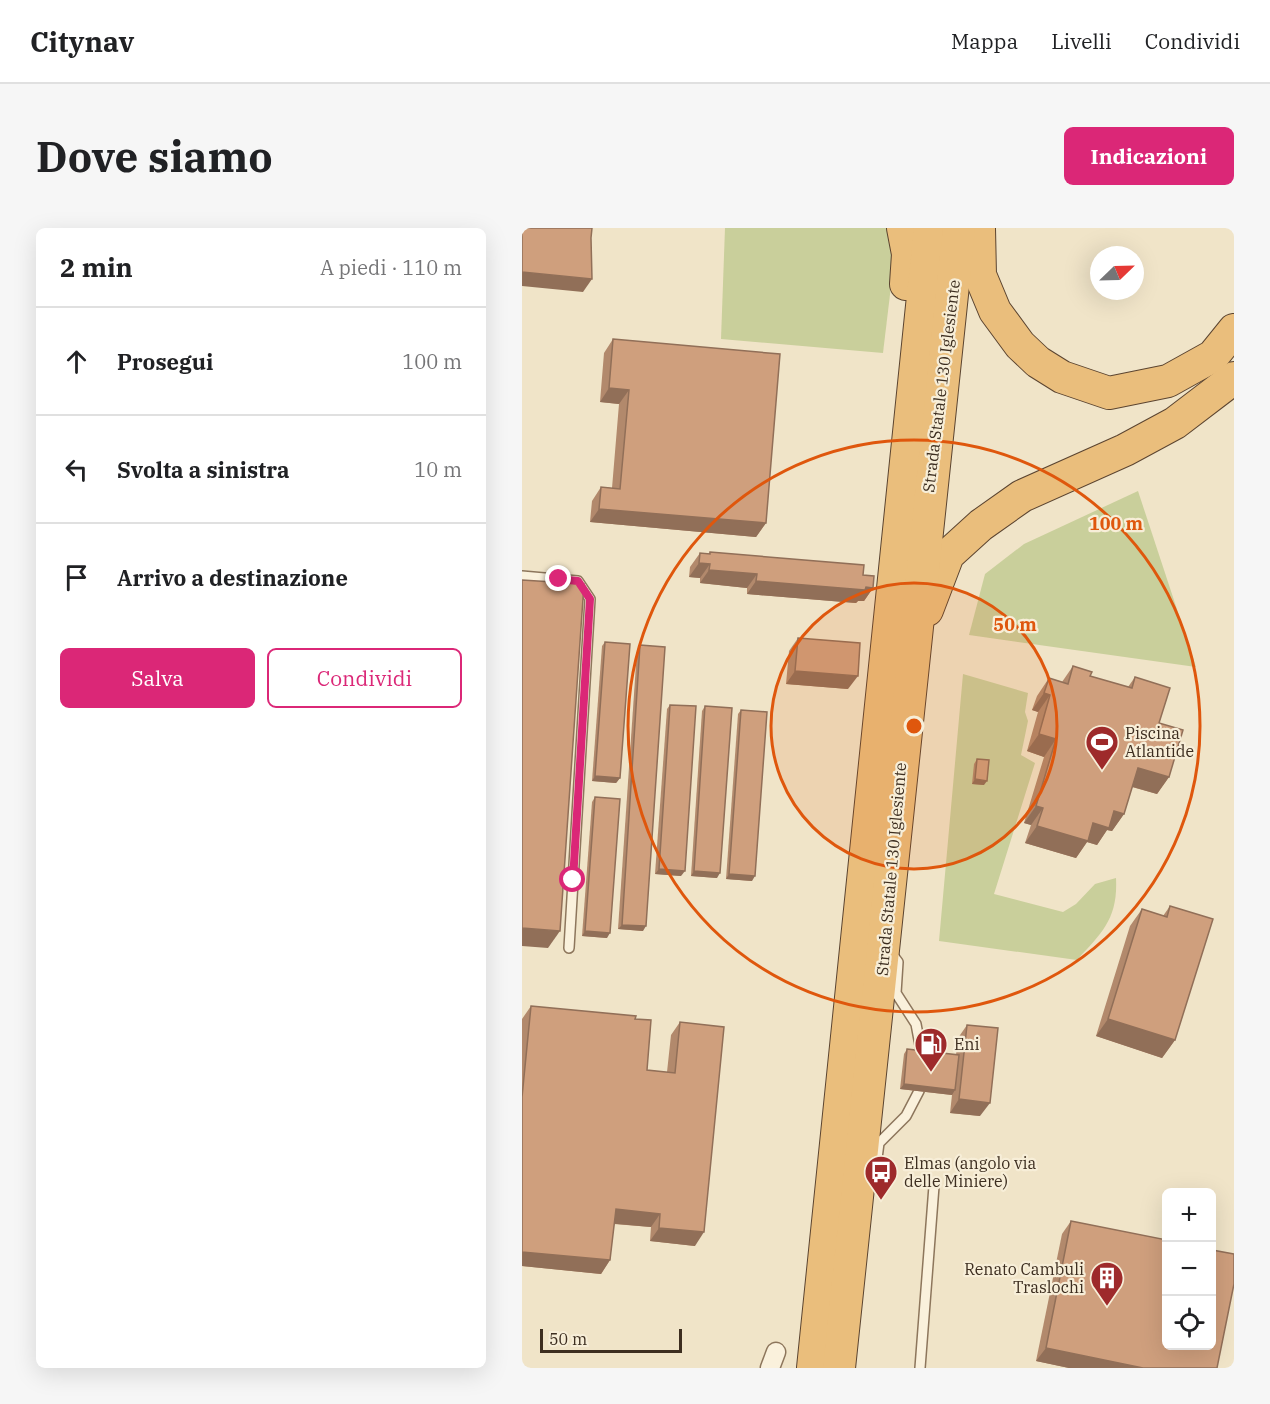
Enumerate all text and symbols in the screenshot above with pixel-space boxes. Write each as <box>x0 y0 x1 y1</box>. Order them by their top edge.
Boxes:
text: Citynav <box>30 23 134 60</box>
text: Mappa <box>951 27 1018 55</box>
text: Livelli <box>1051 27 1112 55</box>
text: Condividi <box>1145 27 1240 55</box>
button: Indicazioni <box>1064 127 1234 185</box>
text: Dove siamo <box>36 129 273 184</box>
north arrow <box>1090 246 1144 300</box>
text: 2 min <box>60 250 133 284</box>
text: A piedi · 110 m <box>320 254 462 281</box>
street label: Strada Statale 130 Iglesiente <box>918 278 964 494</box>
icon: ahead <box>60 345 93 378</box>
text: Prosegui <box>117 347 213 376</box>
text: 100 m <box>402 348 462 375</box>
icon: left <box>60 453 93 486</box>
text: Svolta a sinistra <box>117 455 290 484</box>
text: 10 m <box>414 456 462 483</box>
text: 100 m <box>1089 512 1144 535</box>
icon: arrive <box>60 561 93 594</box>
text: Arrivo a destinazione <box>117 563 348 592</box>
route end <box>545 565 571 591</box>
text: 50 m <box>993 613 1037 636</box>
button: Salva <box>60 648 255 708</box>
button: Condividi <box>267 648 462 708</box>
centre of rings <box>904 716 924 736</box>
place label: Piscina Atlantide <box>1125 723 1194 761</box>
sports icon: Piscina Atlantide <box>1084 724 1120 771</box>
street label: Strada Statale 130 Iglesiente <box>872 761 910 977</box>
route start <box>559 866 585 892</box>
fuel station icon: Eni <box>913 1026 949 1073</box>
place label: Eni <box>954 1034 980 1054</box>
place label: Elmas (angolo via delle Miniere) <box>904 1153 1037 1191</box>
bus stop icon: Elmas (angolo via delle Miniere) <box>863 1154 899 1201</box>
map controls <box>1162 1188 1216 1350</box>
button: + <box>1162 1188 1216 1242</box>
button: − <box>1162 1242 1216 1296</box>
place label: Renato Cambuli Traslochi <box>964 1259 1084 1297</box>
building icon: Renato Cambuli Traslochi <box>1089 1260 1125 1307</box>
button: locate <box>1162 1296 1216 1350</box>
scale bar <box>540 1326 682 1354</box>
text: 50 m <box>549 1329 587 1349</box>

